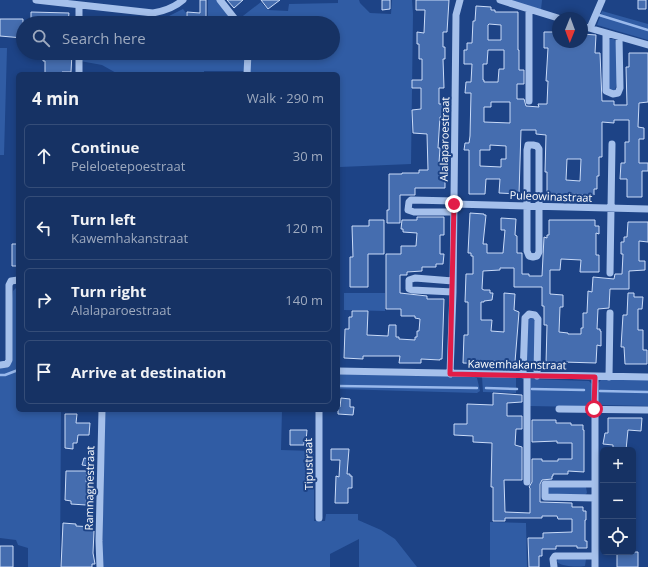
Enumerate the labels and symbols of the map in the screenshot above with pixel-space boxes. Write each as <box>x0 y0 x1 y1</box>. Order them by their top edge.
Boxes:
north arrow <box>552 12 588 48</box>
street label: Alalaparoestraat <box>436 96 452 181</box>
street label: Puleowinastraat <box>509 187 593 205</box>
route end <box>445 195 463 213</box>
street label: Kawemhakanstraat <box>467 356 567 372</box>
route start <box>585 400 603 418</box>
street label: Tipustraat <box>300 438 316 490</box>
street label: Ramnagnestraat <box>81 445 97 530</box>

